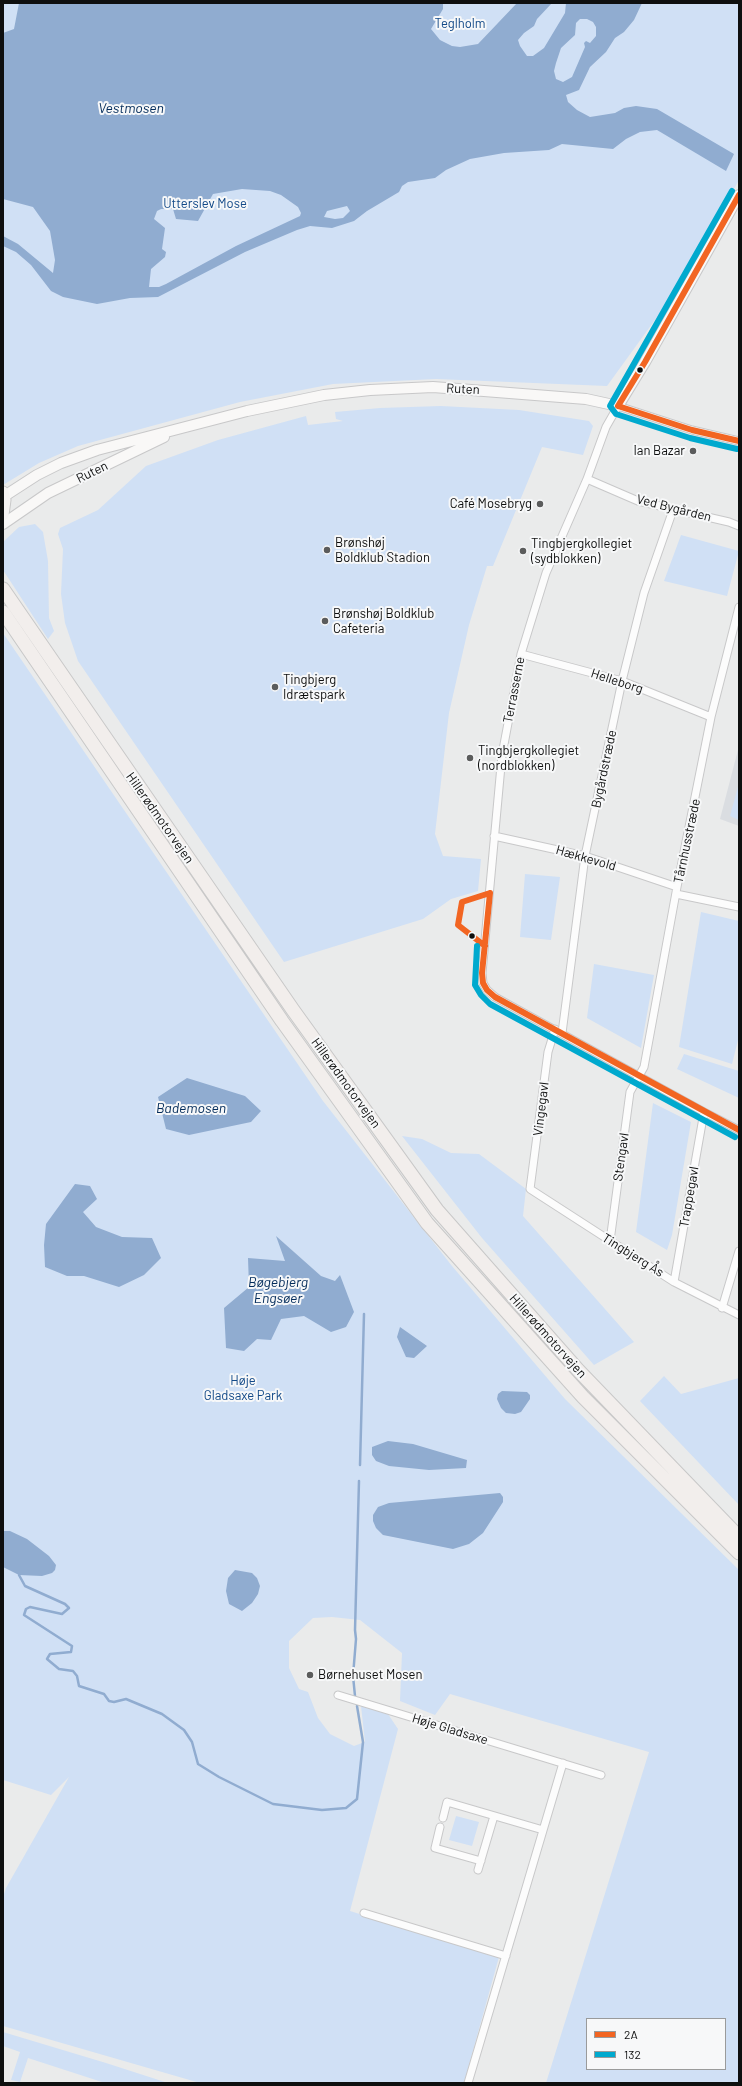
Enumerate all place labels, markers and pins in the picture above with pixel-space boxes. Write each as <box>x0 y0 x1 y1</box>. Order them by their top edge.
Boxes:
unlabelled marker <box>635 365 645 375</box>
place label: Ian Bazar <box>634 443 685 459</box>
marker: Ian Bazar <box>688 446 698 456</box>
place label: Café Mosebryg <box>450 496 532 512</box>
marker: Café Mosebryg <box>535 499 545 509</box>
place label: Brønshøj Boldklub Stadion <box>335 535 430 566</box>
place label: Tingbjergkollegiet (sydblokken) <box>531 536 632 567</box>
marker: Brønshøj Boldklub Stadion <box>322 545 332 555</box>
marker: Tingbjergkollegiet (sydblokken) <box>518 546 528 556</box>
place label: Brønshøj Boldklub Cafeteria <box>333 606 434 637</box>
marker: Brønshøj Boldklub Cafeteria <box>320 616 330 626</box>
place label: Tingbjerg Idrætspark <box>283 672 345 703</box>
marker: Tingbjerg Idrætspark <box>270 682 280 692</box>
place label: Tingbjergkollegiet (nordblokken) <box>478 743 579 774</box>
marker: Tingbjergkollegiet (nordblokken) <box>465 753 475 763</box>
unlabelled marker <box>467 931 477 941</box>
place label: Børnehuset Mosen <box>318 1667 423 1683</box>
marker: Børnehuset Mosen <box>305 1670 315 1680</box>

